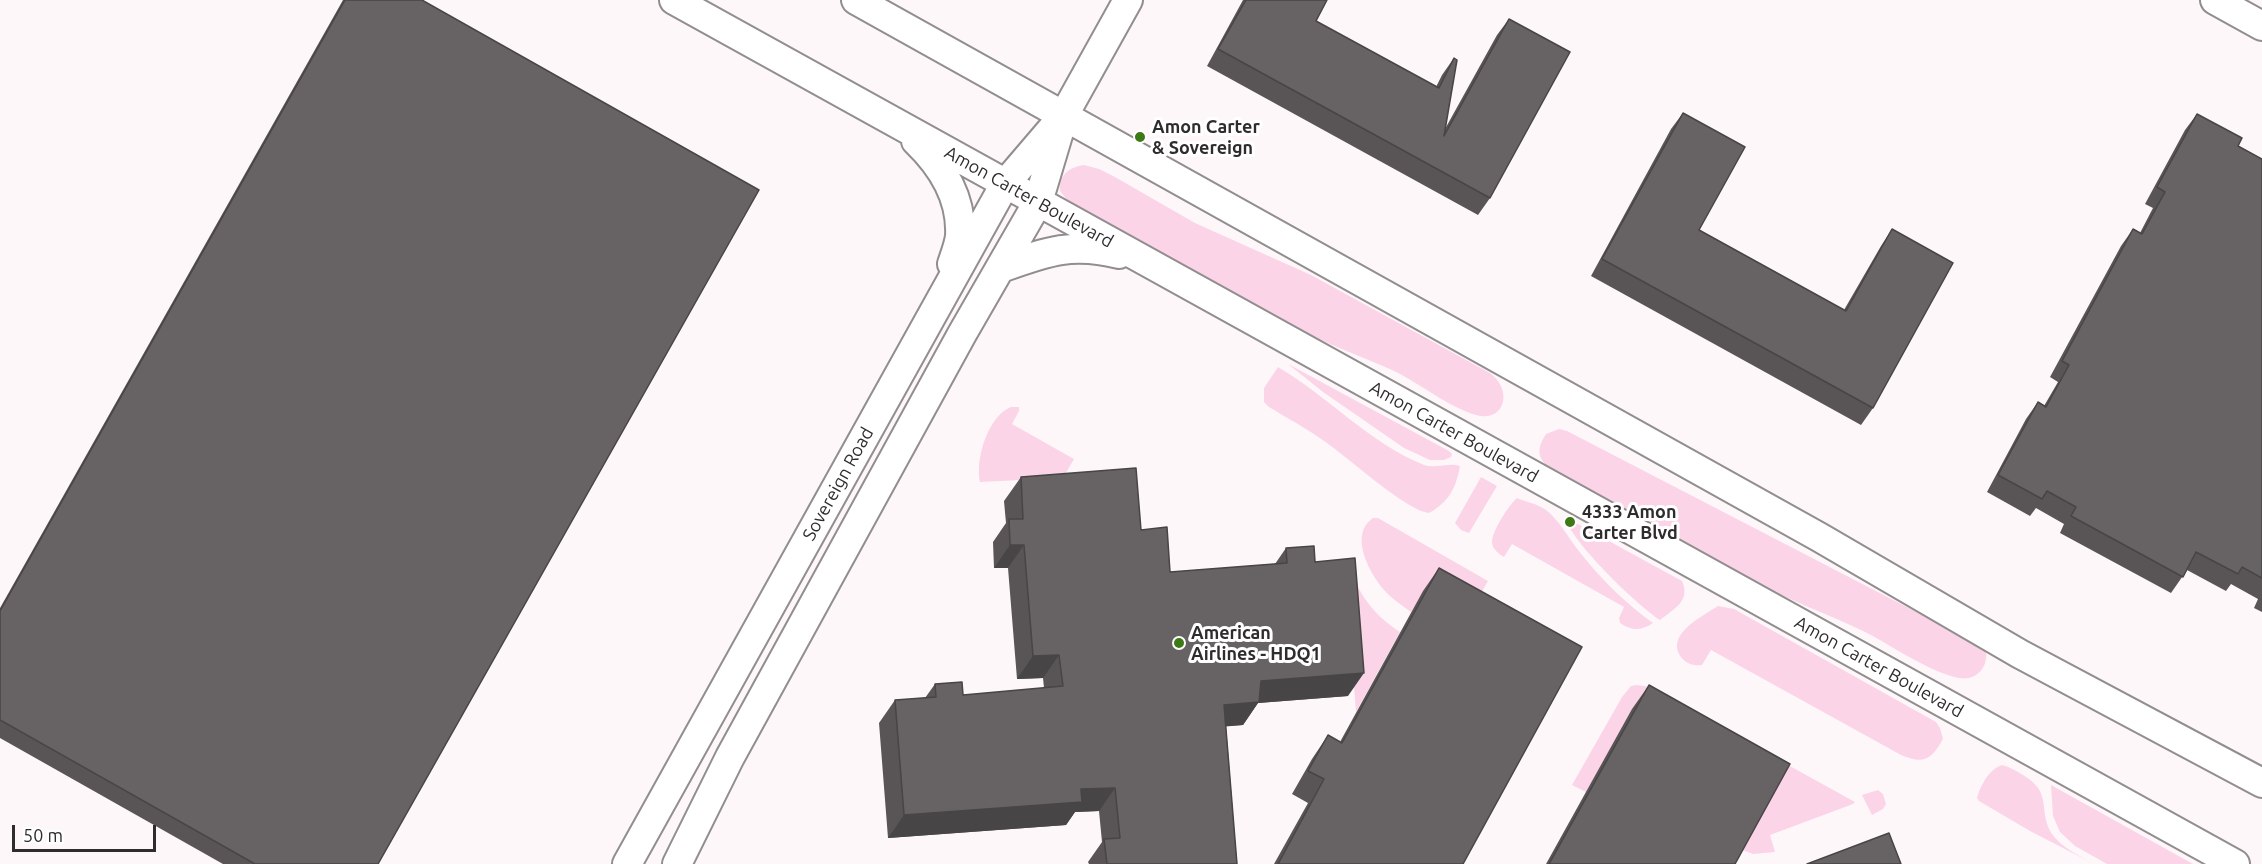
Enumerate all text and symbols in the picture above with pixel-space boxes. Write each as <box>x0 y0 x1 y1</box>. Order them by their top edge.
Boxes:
place label: Amon Carter & Sovereign <box>1152 116 1260 158</box>
marker: Amon Carter & Sovereign <box>1133 130 1147 144</box>
street label: Amon Carter Boulevard <box>941 142 1117 252</box>
street label: Amon Carter Boulevard <box>1366 377 1542 487</box>
street label: Sovereign Road <box>798 424 878 544</box>
place label: 4333 Amon Carter Blvd <box>1582 501 1678 544</box>
marker: 4333 Amon Carter Blvd <box>1563 515 1577 529</box>
street label: Amon Carter Boulevard <box>1791 612 1967 722</box>
place label: American Airlines - HDQ1 <box>1191 622 1321 664</box>
marker: American Airlines - HDQ1 <box>1172 636 1186 650</box>
scale bar <box>15 813 159 851</box>
text: 50 m <box>23 825 63 845</box>

